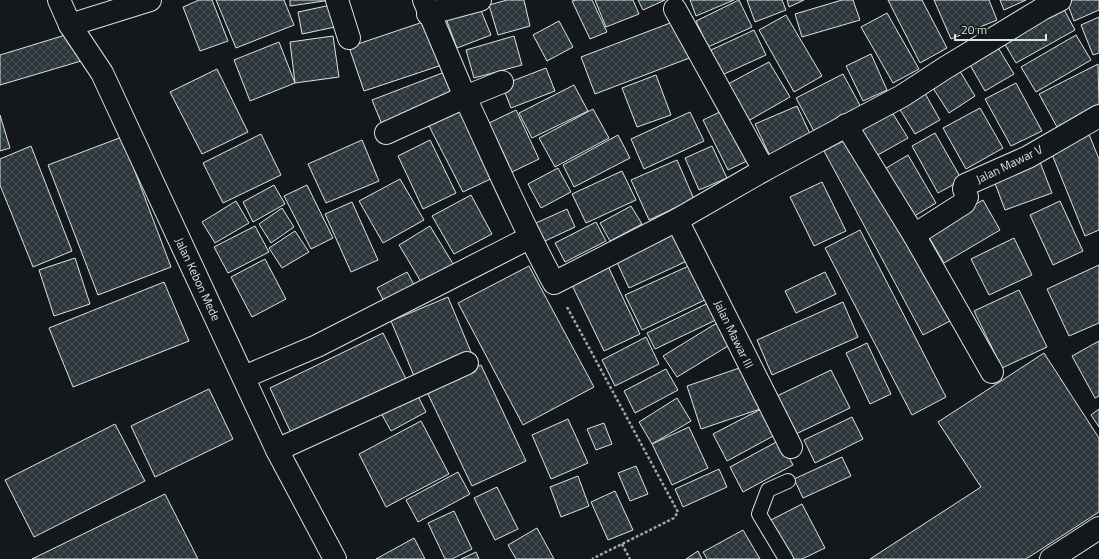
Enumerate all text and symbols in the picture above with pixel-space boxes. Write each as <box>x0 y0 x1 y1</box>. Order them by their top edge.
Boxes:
scale bar <box>955 16 1046 42</box>
text: 20 m <box>961 20 987 39</box>
street label: Jalan Mawar V <box>972 140 1046 188</box>
street label: Jalan Kebon Mede <box>170 234 226 324</box>
street label: Jalan Mawar III <box>709 296 759 372</box>

